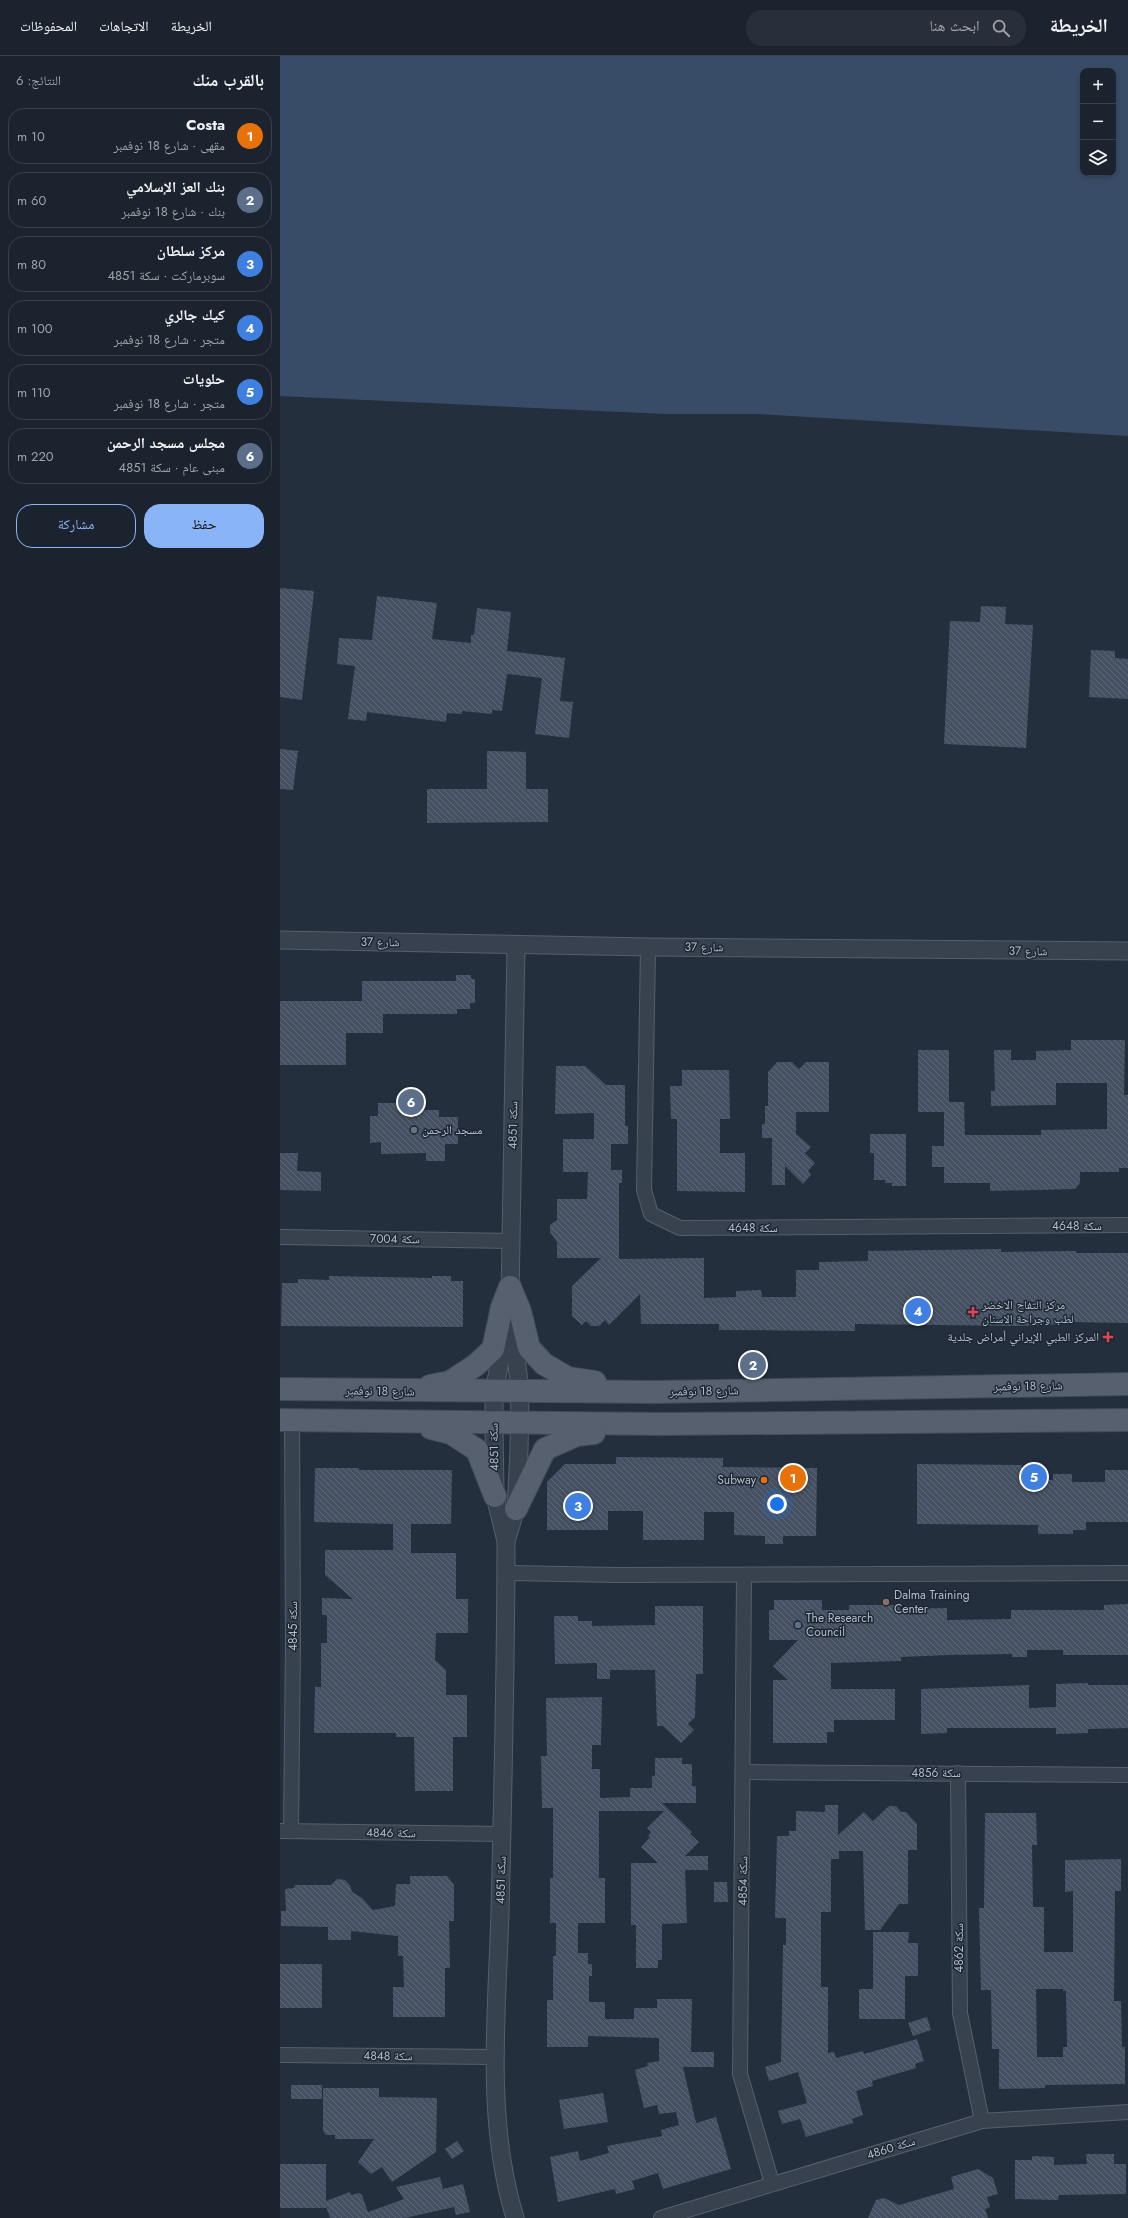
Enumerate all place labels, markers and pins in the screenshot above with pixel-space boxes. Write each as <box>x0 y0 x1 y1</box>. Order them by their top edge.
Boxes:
pin: 6 <box>398 1087 424 1117</box>
place label: مسجد الرحمن <box>422 1121 483 1139</box>
marker: مسجد الرحمن <box>409 1125 419 1135</box>
pin: 4 <box>905 1296 931 1326</box>
place label: مركز التفاح الاخضر لطب وجراحة الاسنان <box>981 1296 1074 1328</box>
marker: مركز التفاح الاخضر لطب وجراحة الاسنان <box>967 1306 979 1318</box>
place label: المركز الطبي الإيراني أمراض جلدية <box>947 1328 1099 1347</box>
marker: المركز الطبي الإيراني أمراض جلدية <box>1102 1331 1114 1343</box>
pin: 2 <box>740 1350 766 1380</box>
pin: 5 <box>1021 1462 1047 1492</box>
pin: 1 <box>780 1463 806 1493</box>
place label: Subway <box>717 1471 757 1489</box>
marker: Subway <box>759 1475 769 1485</box>
pin: 3 <box>565 1491 591 1521</box>
place label: Dalma Training Center <box>894 1586 970 1618</box>
marker: Dalma Training Center <box>881 1597 891 1607</box>
place label: The Research Council <box>806 1609 873 1641</box>
marker: The Research Council <box>793 1620 803 1630</box>

